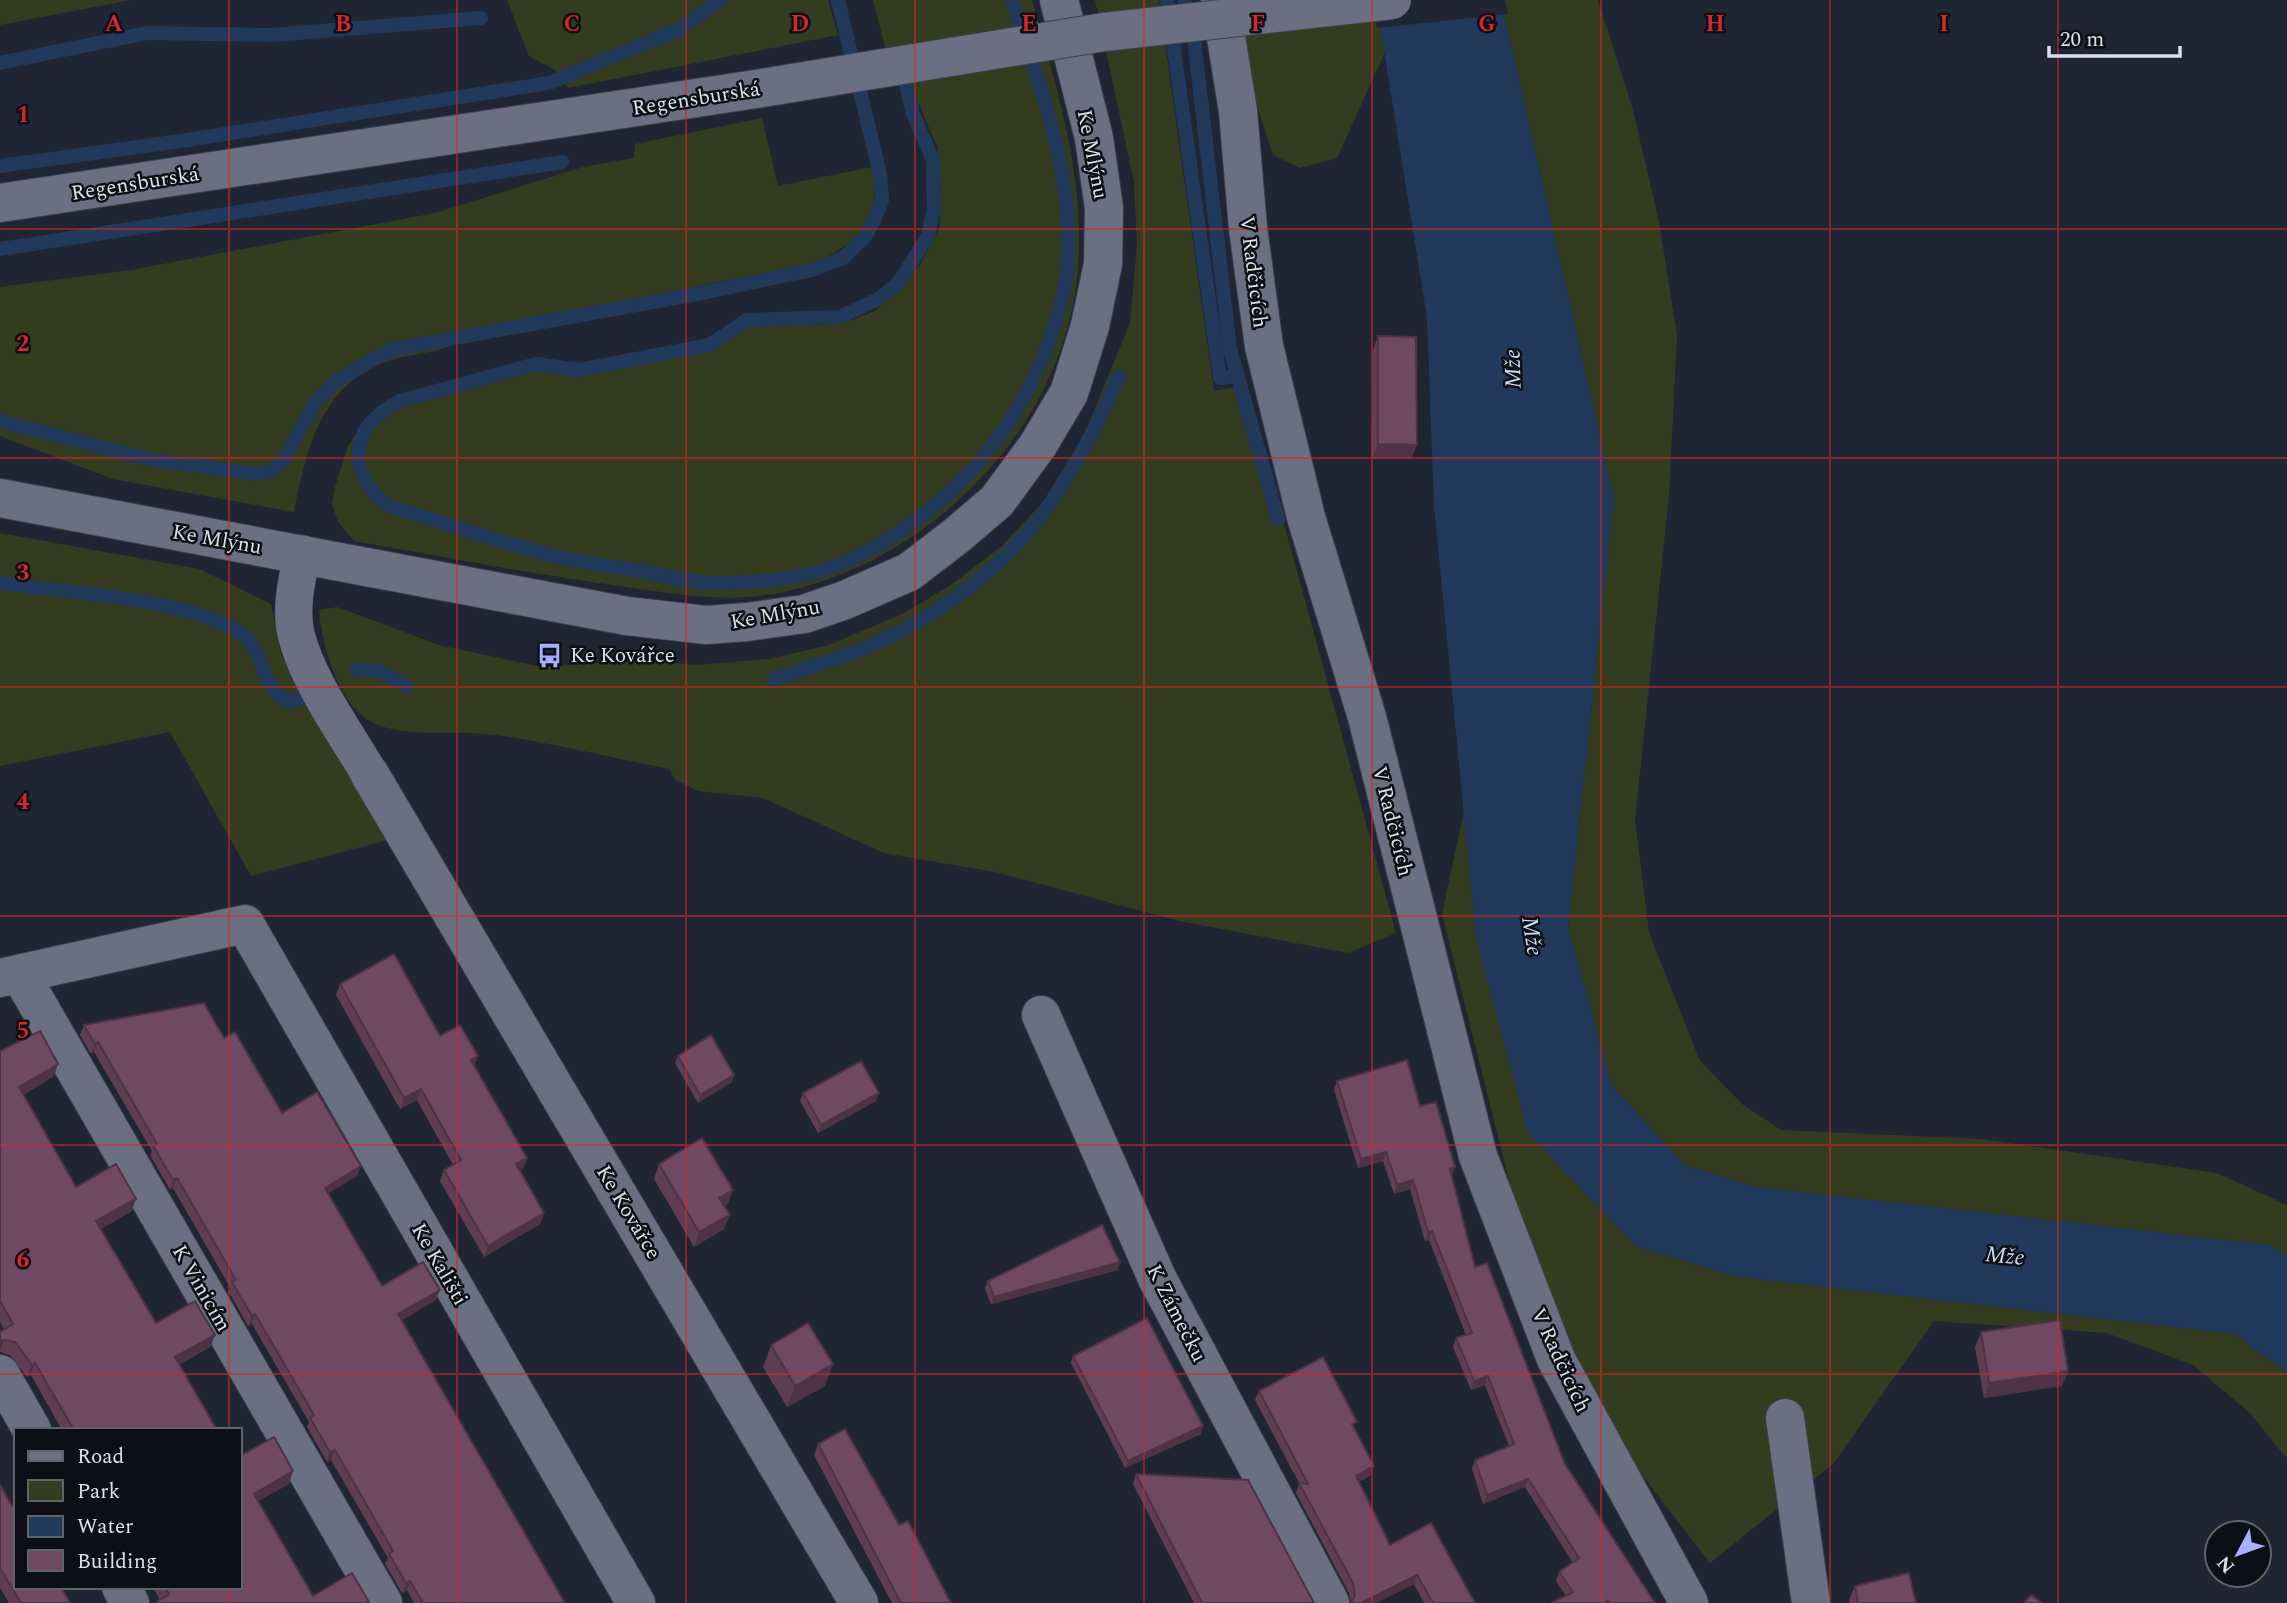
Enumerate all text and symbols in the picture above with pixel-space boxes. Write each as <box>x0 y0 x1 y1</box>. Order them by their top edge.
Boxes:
text: A <box>105 7 123 42</box>
text: B <box>335 7 351 42</box>
text: C <box>564 7 580 42</box>
text: D <box>791 7 809 42</box>
text: E <box>1021 7 1037 42</box>
text: F <box>1251 7 1265 42</box>
text: G <box>1478 7 1496 42</box>
text: H <box>1705 7 1725 42</box>
text: I <box>1939 7 1949 42</box>
scale bar <box>2049 14 2180 58</box>
text: 20 m <box>2060 24 2104 56</box>
street label: Regensburská <box>630 73 763 125</box>
text: 1 <box>17 98 29 133</box>
street label: Ke Mlýnu <box>1068 107 1116 202</box>
street label: Regensburská <box>69 158 202 210</box>
street label: V Radčicích <box>1230 214 1276 330</box>
text: 2 <box>17 327 30 362</box>
water label: Mže <box>1495 348 1532 389</box>
street label: Ke Mlýnu <box>169 516 264 564</box>
text: 3 <box>17 556 30 591</box>
street label: Ke Mlýnu <box>728 591 823 639</box>
place label: Ke Kovářce <box>570 640 675 672</box>
bus stop icon: Ke Kovářce <box>536 641 564 669</box>
street label: V Radčicích <box>1363 763 1421 880</box>
text: 4 <box>17 785 30 820</box>
water label: Mže <box>1511 914 1552 959</box>
text: 5 <box>17 1014 29 1049</box>
street label: Ke Kovářce <box>587 1159 669 1266</box>
street label: Ke Kališti <box>403 1217 476 1312</box>
water label: Mže <box>1983 1237 2026 1276</box>
street label: K Vinicím <box>163 1239 239 1338</box>
text: 6 <box>17 1243 30 1278</box>
street label: K Zámečku <box>1138 1259 1214 1368</box>
street label: V Radčicích <box>1522 1303 1598 1418</box>
legend <box>14 1428 242 1589</box>
text: Road <box>77 1441 124 1473</box>
text: Park <box>77 1476 121 1508</box>
text: Water <box>77 1511 133 1543</box>
north arrow <box>2203 1519 2273 1589</box>
text: Building <box>77 1546 157 1578</box>
text: N <box>2210 1549 2242 1580</box>

